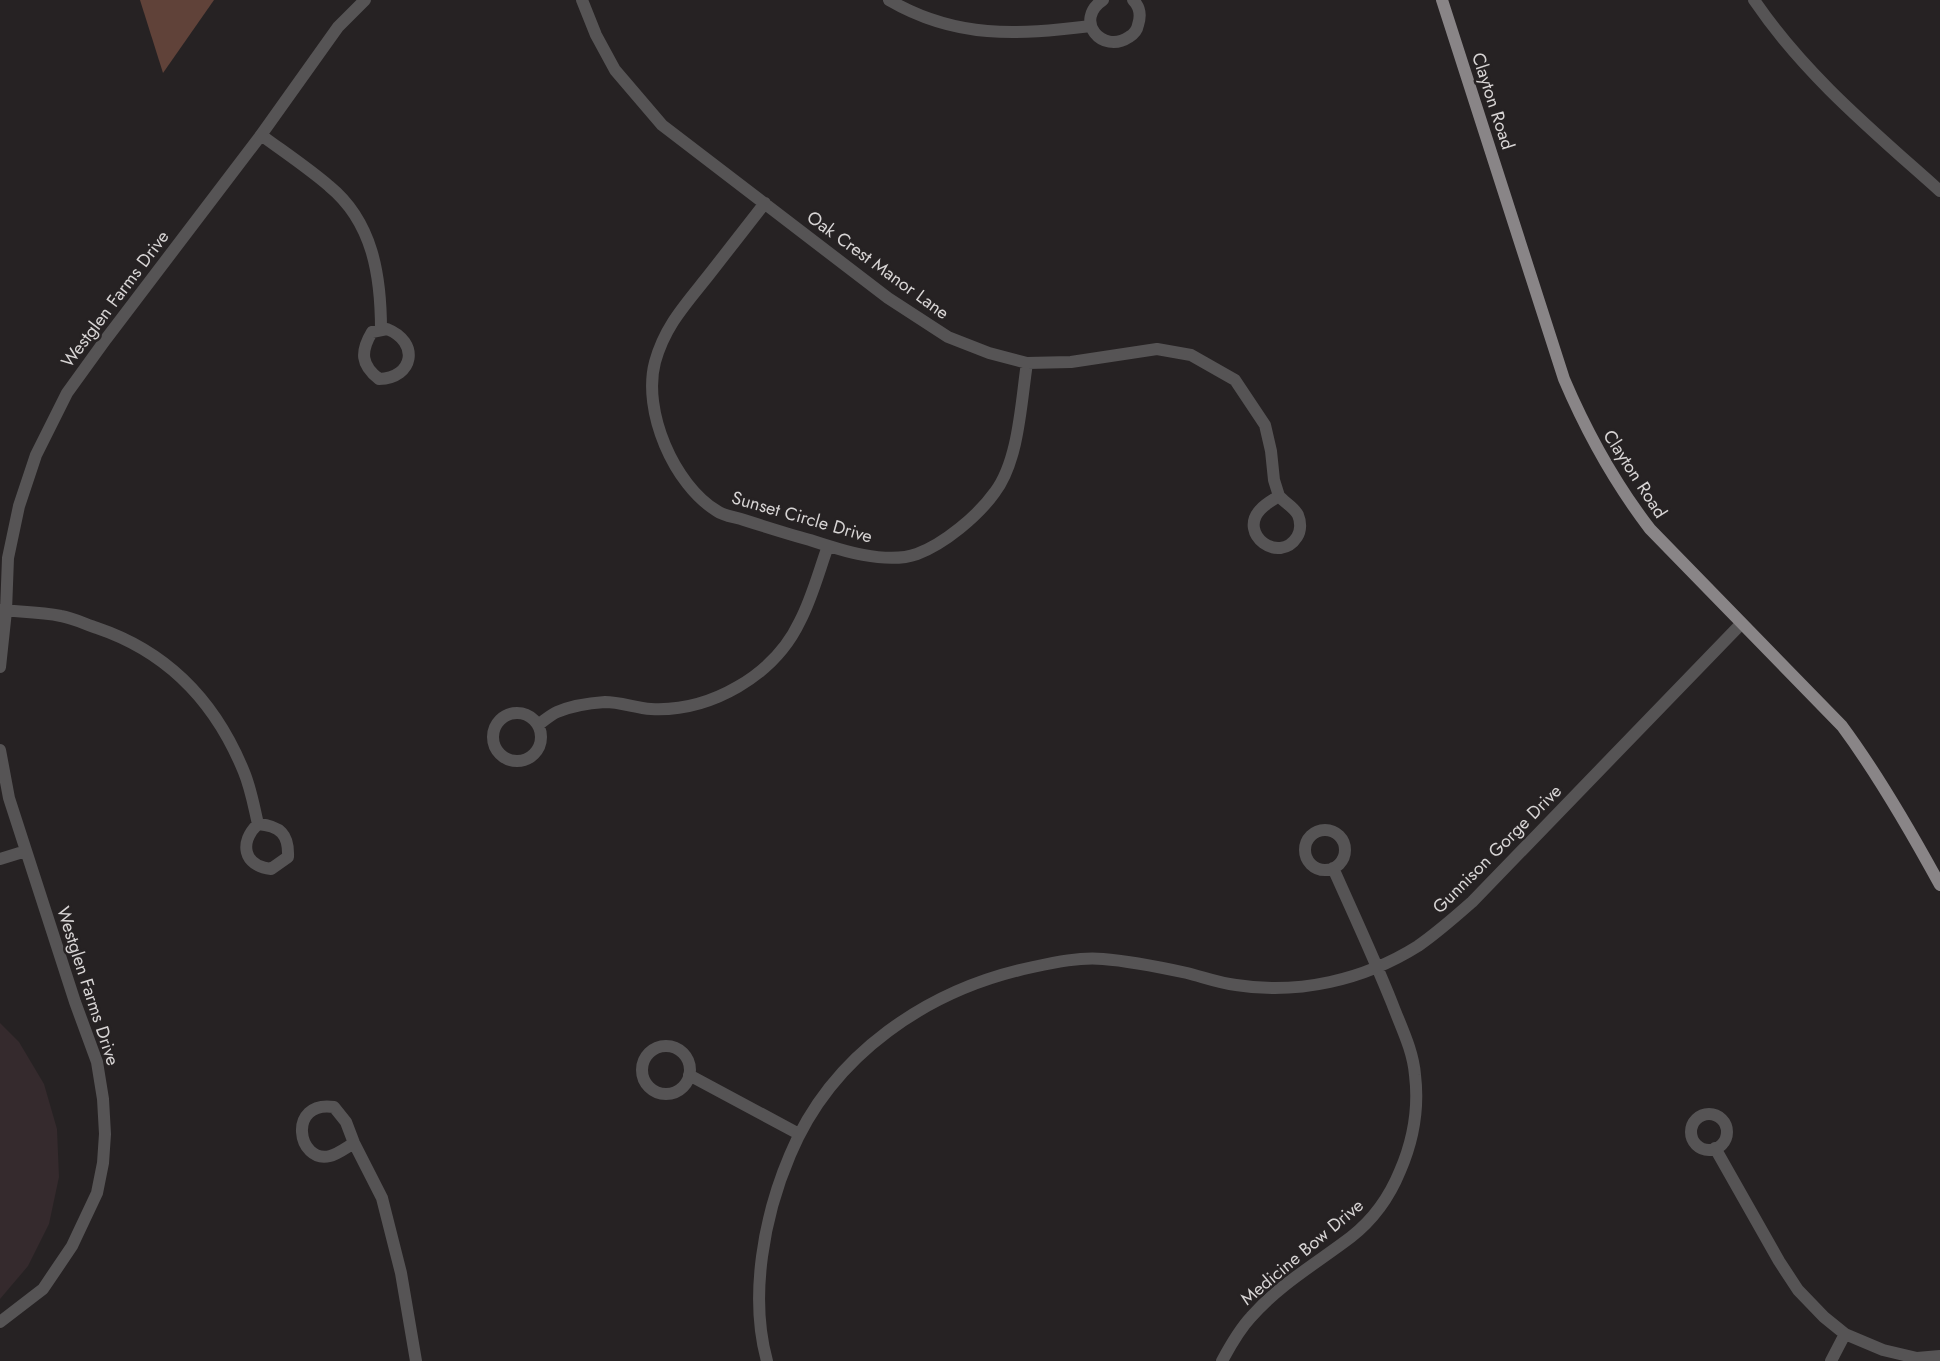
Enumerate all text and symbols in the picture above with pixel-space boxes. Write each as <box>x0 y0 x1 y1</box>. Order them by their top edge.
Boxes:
street label: Clayton Road <box>1465 49 1521 153</box>
street label: Oak Crest Manor Lane <box>801 204 955 326</box>
street label: Westglen Farms Drive <box>55 225 175 373</box>
street label: Clayton Road <box>1597 425 1673 523</box>
street label: Sunset Circle Drive <box>729 484 875 550</box>
street label: Gunnison Gorge Drive <box>1426 778 1568 920</box>
street label: Westglen Farms Drive <box>50 903 126 1069</box>
street label: Medicine Bow Drive <box>1235 1193 1369 1311</box>

